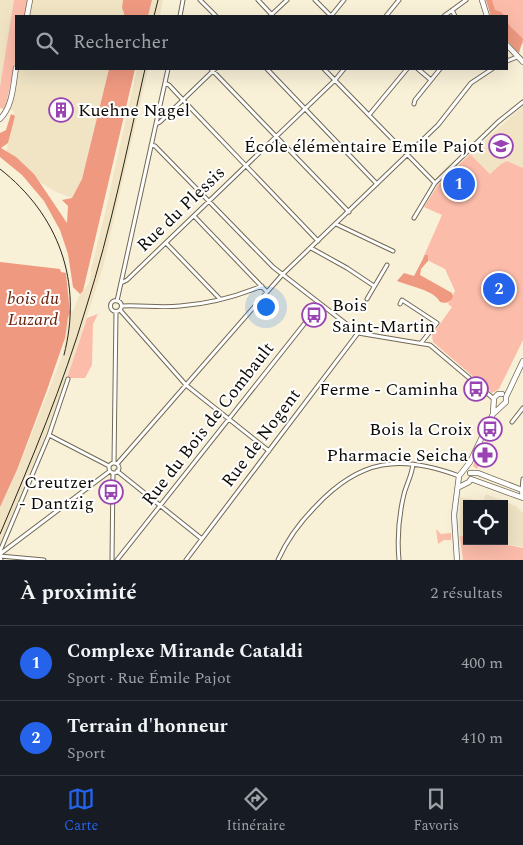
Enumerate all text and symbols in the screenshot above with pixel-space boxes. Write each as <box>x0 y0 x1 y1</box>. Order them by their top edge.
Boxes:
search box <box>15 15 508 70</box>
text: Rechercher <box>73 28 169 57</box>
icon: search <box>33 29 61 57</box>
building icon: Kuehne Nagel <box>48 97 74 123</box>
place label: Kuehne Nagel <box>78 97 190 124</box>
place label: École élémentaire Emile Pajot <box>244 133 484 160</box>
school or university icon: École élémentaire Emile Pajot <box>488 133 514 159</box>
street label: Rue du Plessis <box>131 160 231 258</box>
pin: 1 <box>443 165 475 203</box>
pin: 2 <box>483 270 515 308</box>
park label: bois du Luzard <box>7 285 60 333</box>
place label: Bois Saint-Martin <box>332 292 435 340</box>
your location <box>253 294 279 320</box>
bus stop icon: Bois Saint-Martin <box>301 302 327 328</box>
street label: Rue du Bois de Combault <box>135 336 281 512</box>
place label: Ferme - Caminha <box>319 376 458 403</box>
bus stop icon: Ferme - Caminha <box>463 376 489 402</box>
street label: Rue de Nogent <box>215 383 307 493</box>
place label: Bois la Croix <box>369 416 472 443</box>
bus stop icon: Bois la Croix <box>477 416 503 442</box>
place label: Pharmacie Seicha <box>326 442 468 469</box>
pharmacy icon: Pharmacie Seicha <box>472 442 498 468</box>
place label: Creutzer - Dantzig <box>19 469 94 517</box>
bus stop icon: Creutzer - Dantzig <box>98 479 124 505</box>
map controls <box>463 500 508 545</box>
button: locate <box>463 500 508 545</box>
text: À proximité <box>20 577 137 609</box>
text: 2 résultats <box>430 581 503 605</box>
text: Complexe Mirande Cataldi <box>67 637 303 666</box>
text: 1 <box>32 651 40 675</box>
text: 400 m <box>461 651 503 675</box>
text: Sport · Rue Émile Pajot <box>67 666 231 690</box>
text: Terrain d'honneur <box>67 712 228 741</box>
text: 2 <box>32 726 40 750</box>
text: 410 m <box>461 726 503 750</box>
text: Sport <box>67 741 105 765</box>
tab: Carte <box>64 785 98 836</box>
tab: Itinéraire <box>226 785 285 836</box>
tab: Favoris <box>413 785 459 836</box>

